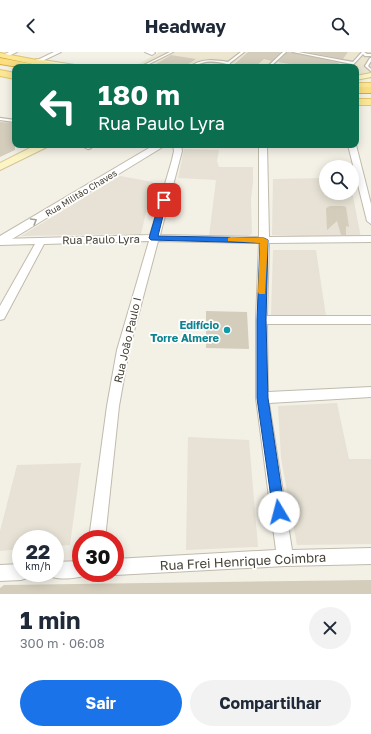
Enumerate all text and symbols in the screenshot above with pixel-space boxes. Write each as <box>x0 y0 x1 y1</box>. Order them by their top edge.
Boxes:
icon: back <box>20 15 42 37</box>
text: Headway <box>145 15 226 37</box>
icon: search <box>329 15 351 37</box>
text: 180 m <box>98 78 180 111</box>
icon: left <box>32 80 84 132</box>
text: Rua Paulo Lyra <box>98 112 225 134</box>
map controls <box>319 160 359 200</box>
button: search <box>319 160 359 200</box>
street label: Rua Militão Chaves <box>43 167 119 219</box>
pin <box>147 183 181 217</box>
icon: arrive <box>153 189 175 211</box>
one-way arrow <box>30 218 37 225</box>
street label: Rua Paulo Lyra <box>62 232 140 246</box>
street label: Rua João Paulo I <box>111 296 143 384</box>
place label: Edifício Torre Almere <box>150 318 220 344</box>
marker: Edifício Torre Almere <box>222 325 232 335</box>
position arrow <box>258 491 300 533</box>
speed limit sign: 30 <box>72 530 124 582</box>
text: 22 <box>26 539 50 563</box>
street label: Rua Frei Henrique Coimbra <box>159 549 327 573</box>
text: km/h <box>25 560 51 572</box>
text: 1 min <box>20 605 80 634</box>
button: close <box>309 607 351 649</box>
text: 300 m · 06:08 <box>20 635 105 651</box>
button: Sair <box>20 680 182 726</box>
button: Compartilhar <box>190 680 351 726</box>

